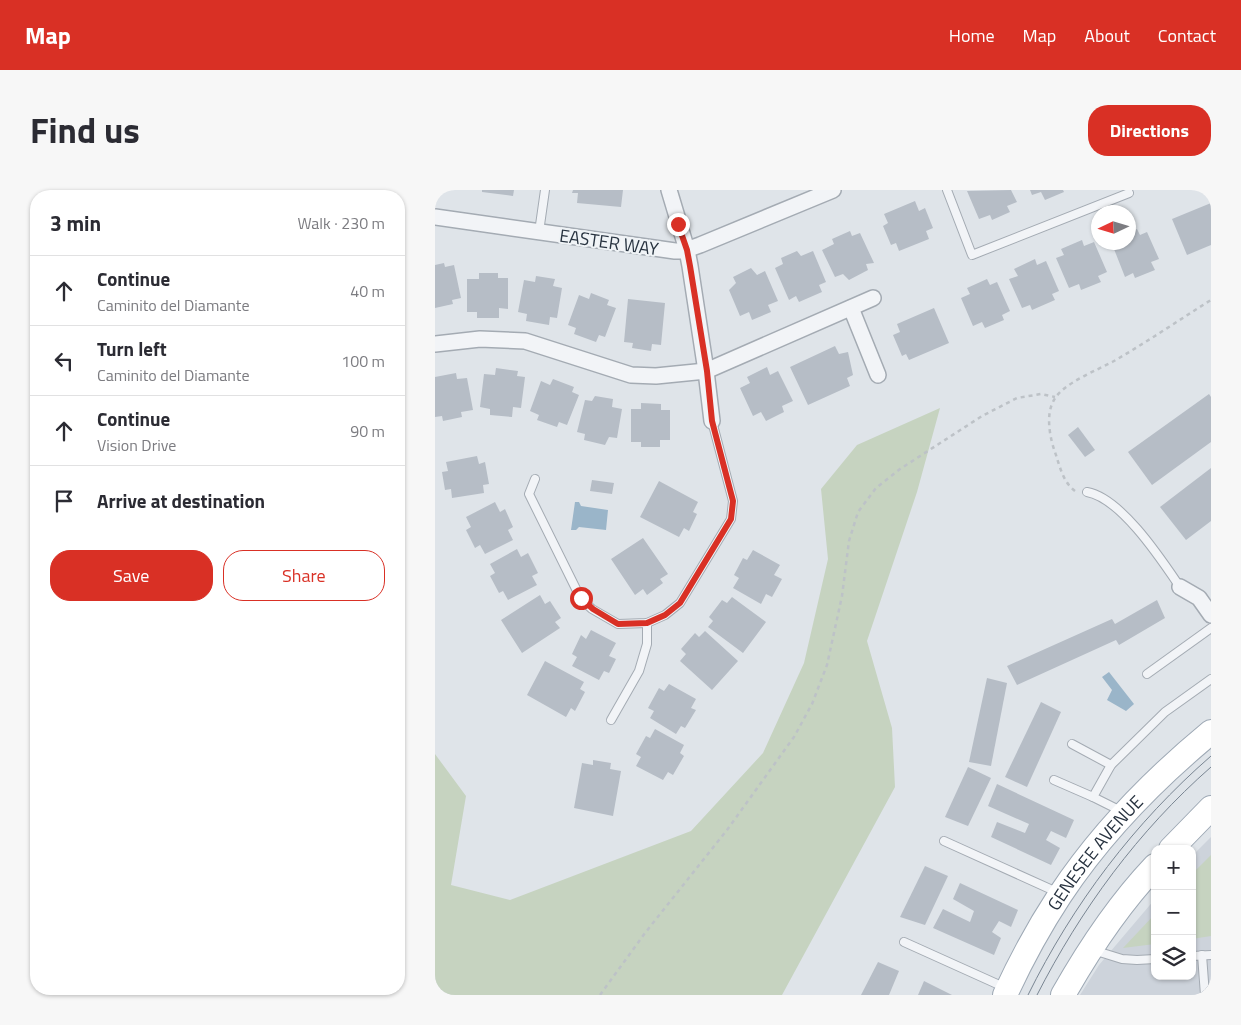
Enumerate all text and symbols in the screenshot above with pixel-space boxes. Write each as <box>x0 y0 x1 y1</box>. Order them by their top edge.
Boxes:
text: Map <box>25 17 71 53</box>
text: Home <box>949 22 995 49</box>
text: Map <box>1023 22 1056 49</box>
text: About <box>1084 22 1130 49</box>
text: Contact <box>1158 22 1216 49</box>
text: Find us <box>30 103 140 157</box>
button: Directions <box>1088 105 1211 156</box>
north arrow <box>1091 205 1136 250</box>
text: 3 min <box>50 207 101 239</box>
text: Walk · 230 m <box>297 211 385 235</box>
route end <box>667 213 690 236</box>
street label: EASTER WAY <box>558 222 661 262</box>
text: Continue <box>97 264 170 293</box>
icon: ahead <box>50 277 78 305</box>
text: 40 m <box>350 279 385 303</box>
text: Caminito del Diamante <box>97 293 250 317</box>
text: Turn left <box>97 334 167 363</box>
icon: left <box>50 347 78 375</box>
text: 100 m <box>341 349 385 373</box>
text: Caminito del Diamante <box>97 363 250 387</box>
text: Continue <box>97 404 170 433</box>
icon: ahead <box>50 417 78 445</box>
text: 90 m <box>350 419 385 443</box>
text: Vision Drive <box>97 433 176 457</box>
text: Arrive at destination <box>97 486 265 515</box>
icon: arrive <box>50 487 78 515</box>
button: Save <box>50 550 213 601</box>
button: Share <box>223 550 385 601</box>
route start <box>570 587 593 610</box>
street label: GENESEE AVENUE <box>1040 789 1149 916</box>
map controls <box>1151 845 1196 980</box>
button: + <box>1151 845 1196 890</box>
button: − <box>1151 890 1196 935</box>
button: layers <box>1151 935 1196 980</box>

